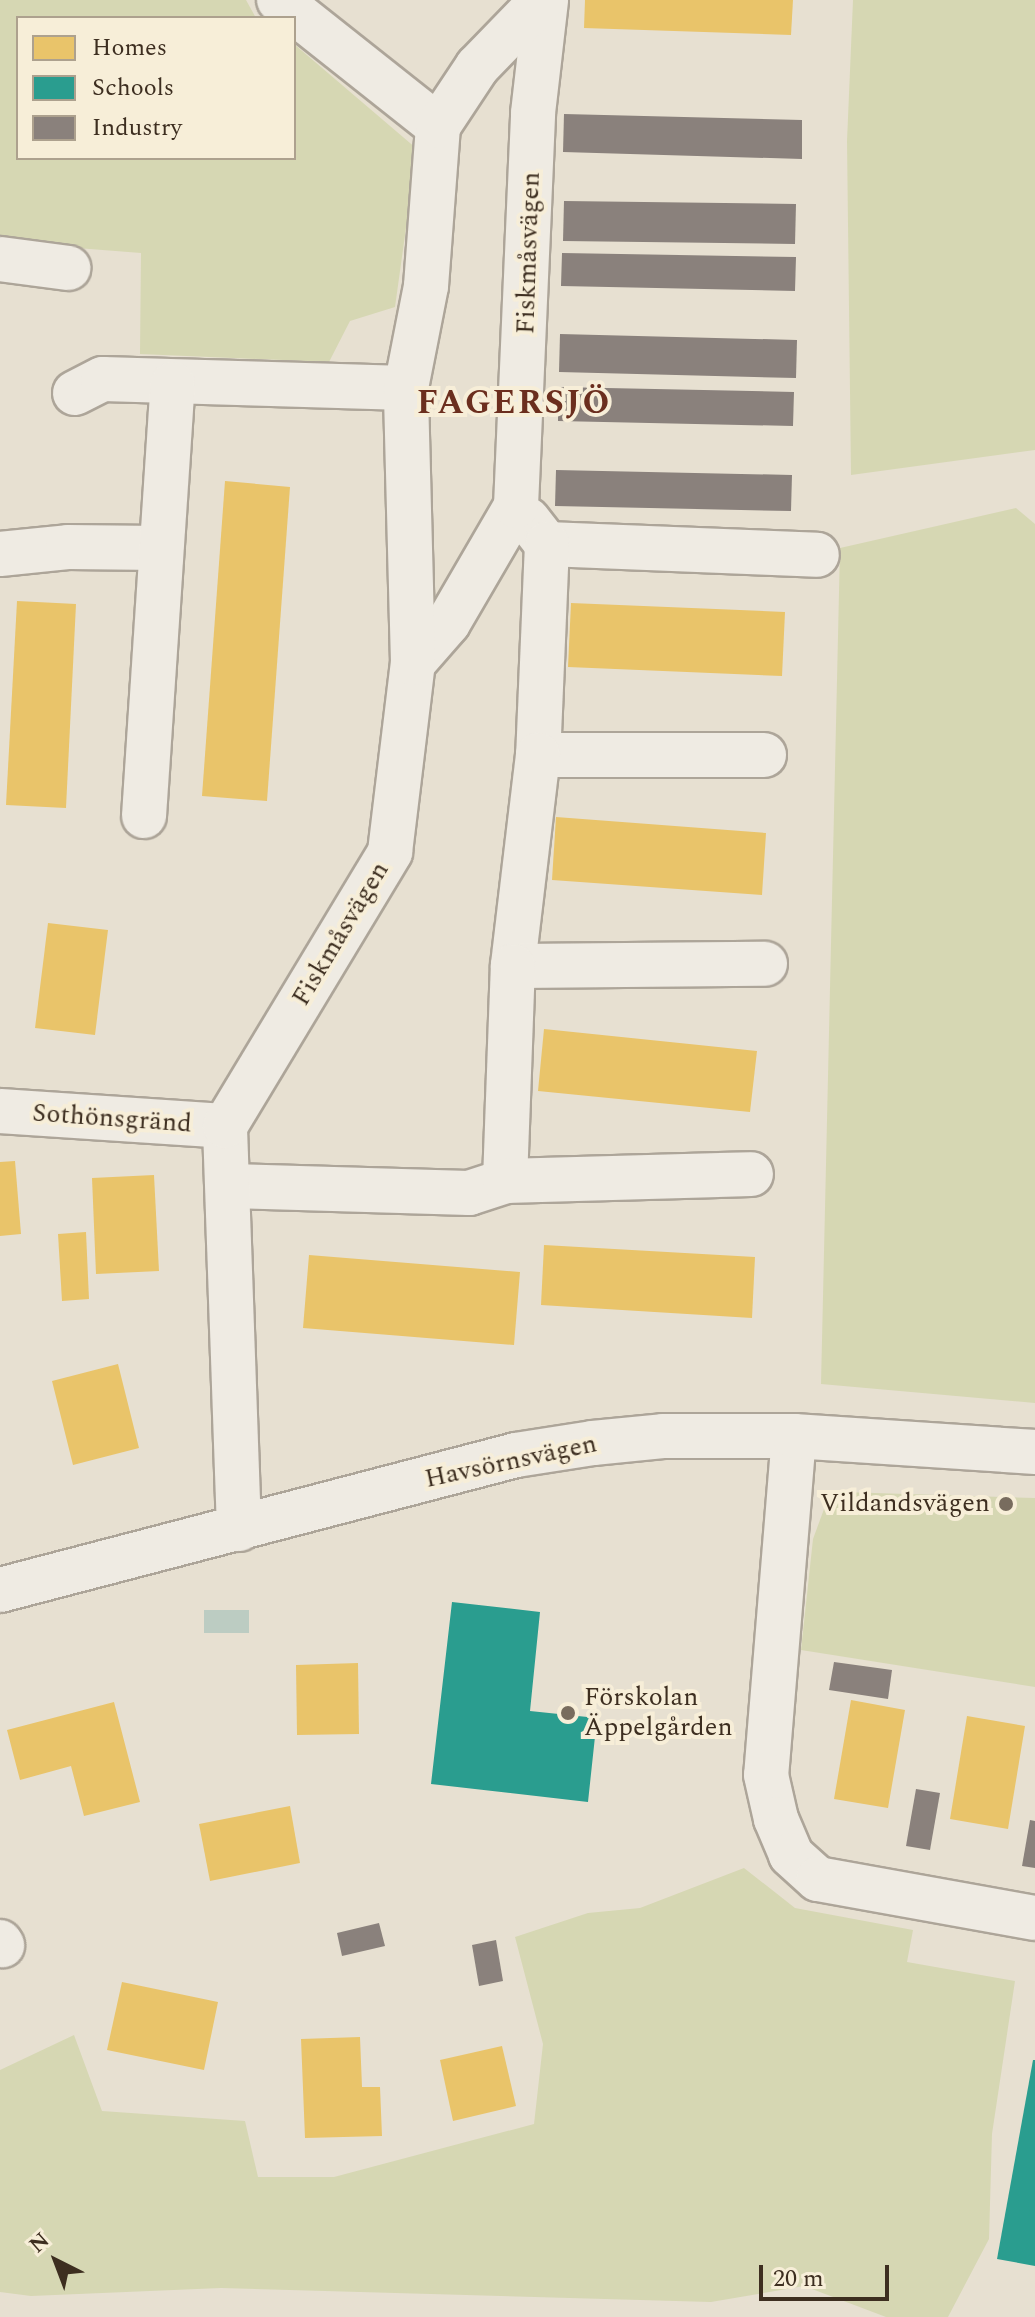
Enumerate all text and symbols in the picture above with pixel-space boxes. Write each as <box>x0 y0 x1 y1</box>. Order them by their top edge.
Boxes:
legend <box>16 16 296 160</box>
text: Homes <box>92 30 167 66</box>
text: Schools <box>92 70 174 106</box>
text: Industry <box>92 110 182 146</box>
street label: Fiskmåsvägen <box>511 171 547 335</box>
district label: FAGERSJÖ <box>417 384 611 424</box>
street label: Fiskmåsvägen <box>286 856 396 1012</box>
street label: Sothönsgränd <box>31 1098 193 1140</box>
street label: Havsörnsvägen <box>422 1429 600 1495</box>
place label: Vildandsvägen <box>820 1488 990 1520</box>
marker: Vildandsvägen <box>997 1495 1015 1513</box>
place label: Förskolan Äppelgården <box>584 1682 733 1744</box>
marker: Förskolan Äppelgården <box>559 1704 577 1722</box>
north arrow <box>16 2221 96 2301</box>
text: N <box>22 2225 57 2261</box>
scale bar <box>763 2249 893 2299</box>
text: 20 m <box>773 2261 824 2297</box>

